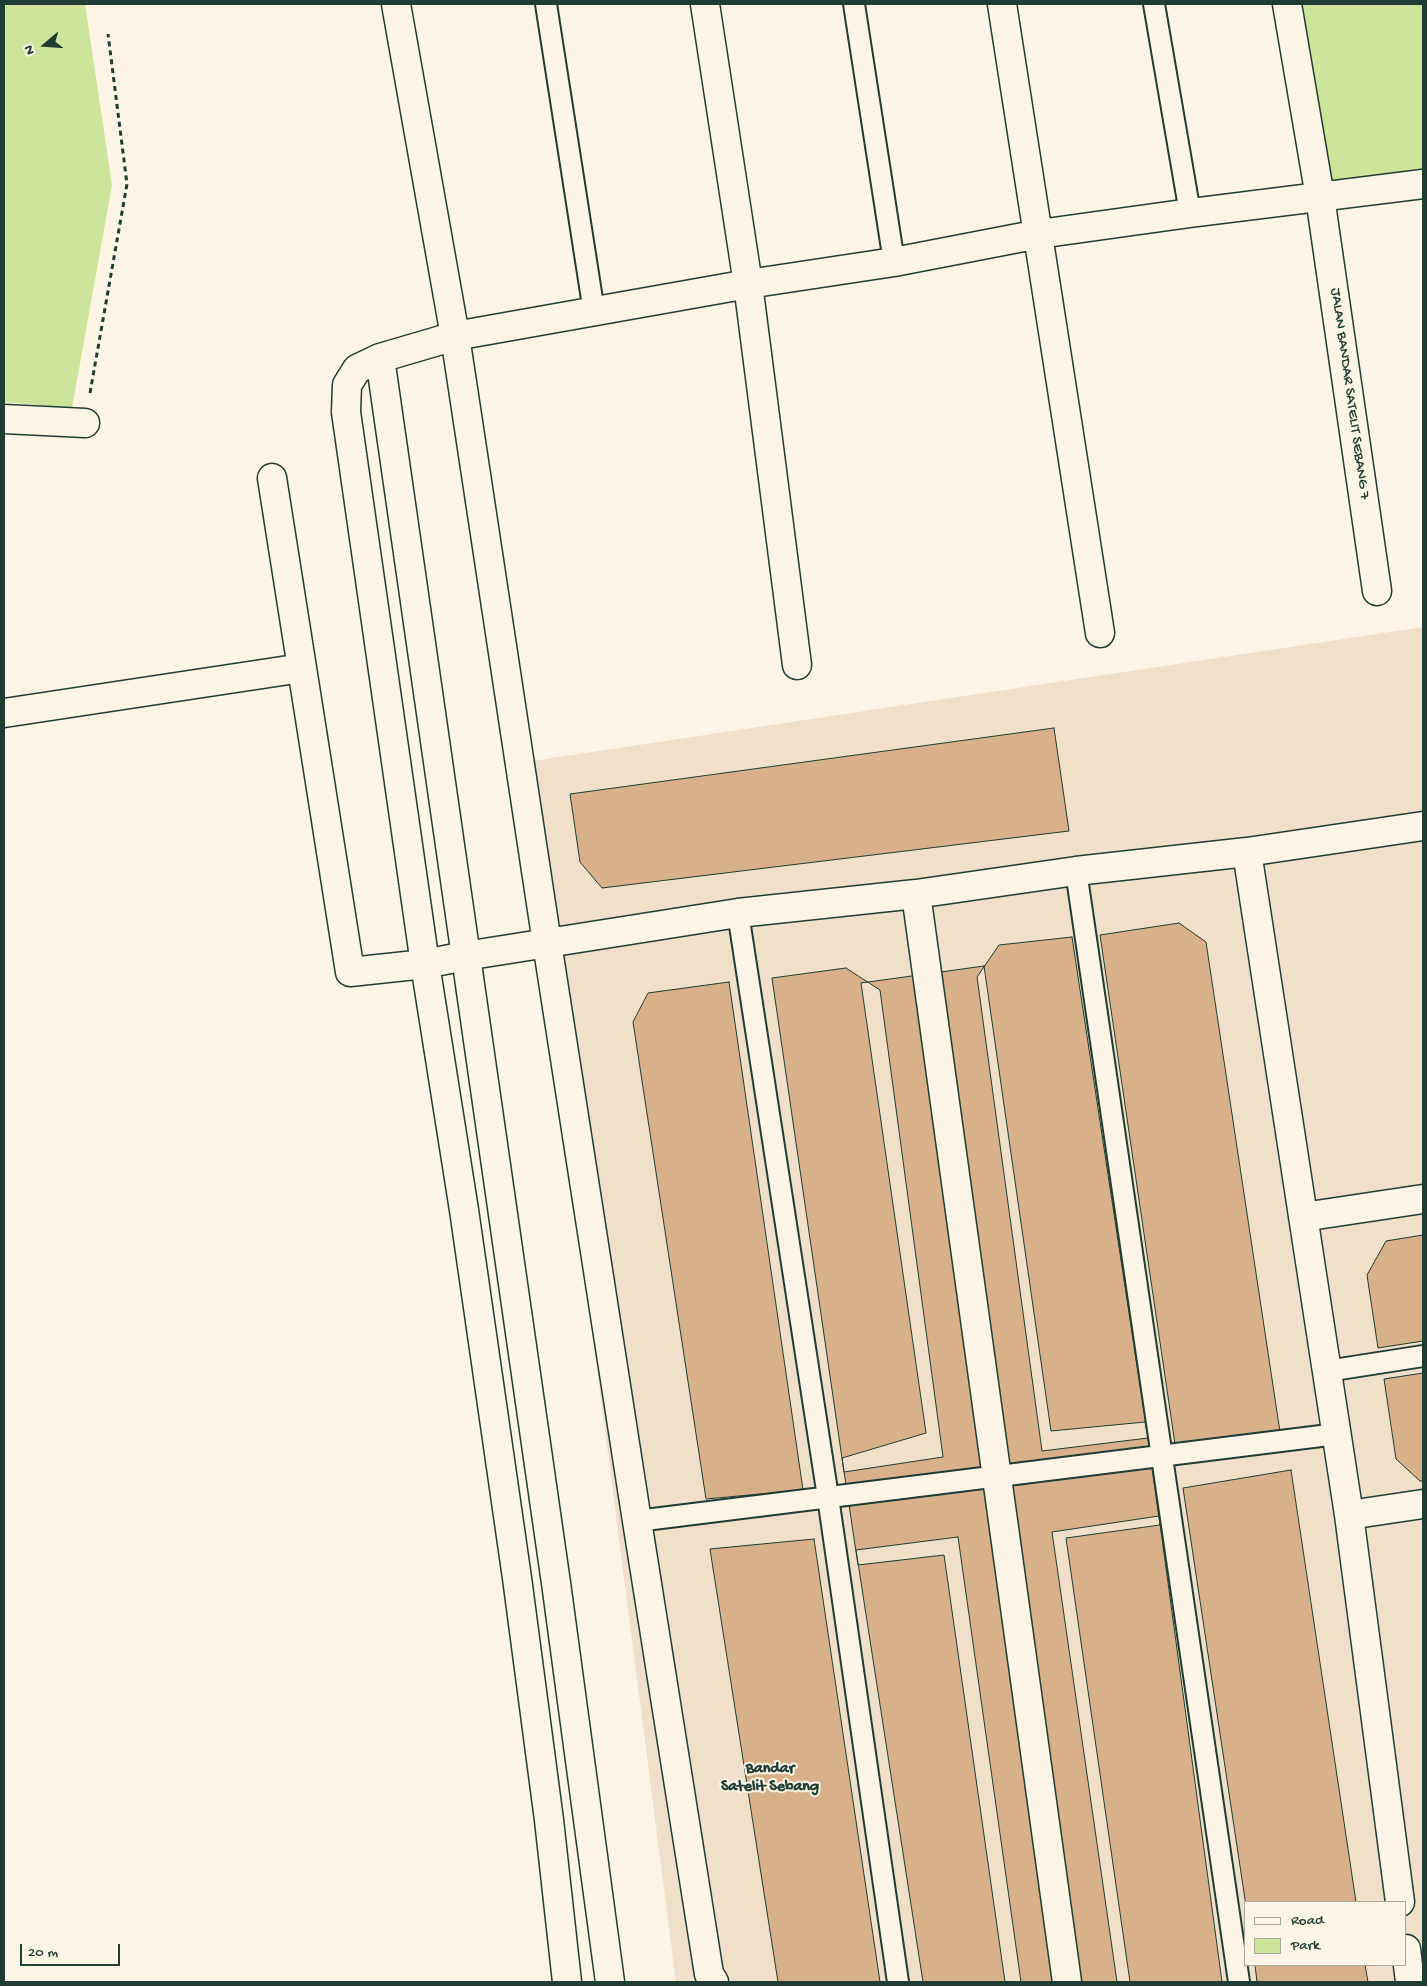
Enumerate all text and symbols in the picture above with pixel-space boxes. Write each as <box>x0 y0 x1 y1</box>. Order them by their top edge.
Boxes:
north arrow <box>20 20 70 70</box>
text: N <box>21 43 40 57</box>
street label: JALAN BANDAR SATELIT SEBANG 7 <box>1325 287 1373 501</box>
district label: Bandar Satelit Sebang <box>721 1760 819 1798</box>
legend <box>1244 1901 1407 1966</box>
text: Road <box>1291 1912 1324 1930</box>
scale bar <box>22 1934 122 1966</box>
text: Park <box>1291 1937 1320 1955</box>
text: 20 m <box>28 1944 58 1962</box>

